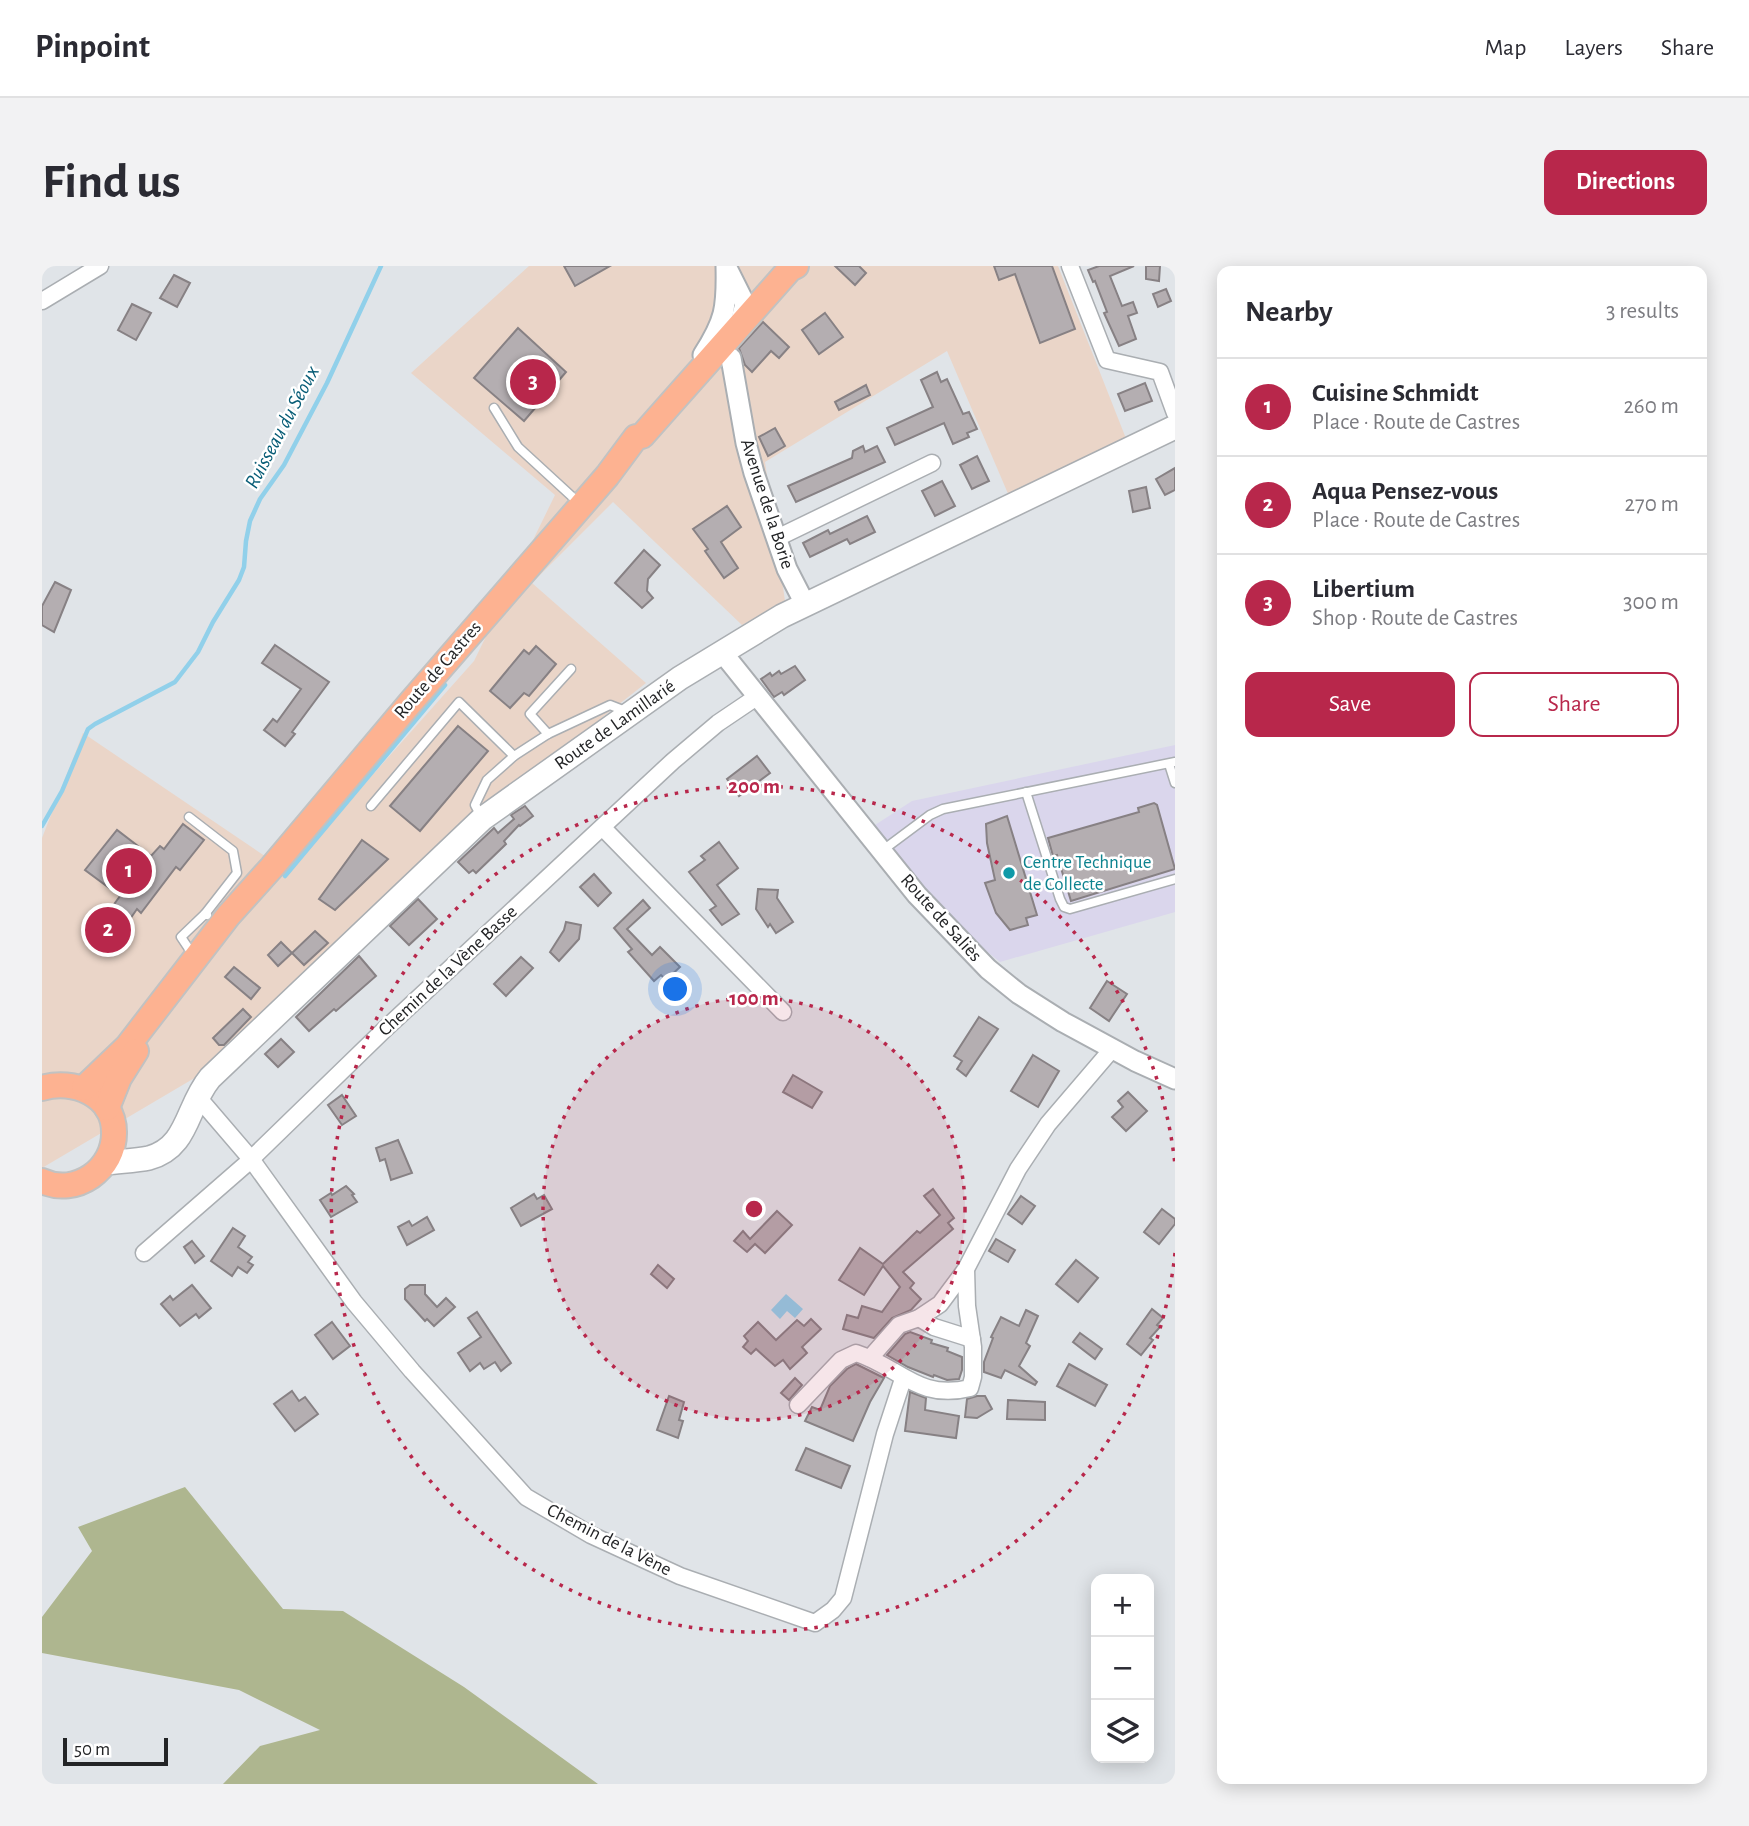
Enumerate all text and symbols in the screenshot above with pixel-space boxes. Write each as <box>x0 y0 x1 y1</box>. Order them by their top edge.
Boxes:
text: Pinpoint <box>35 31 150 64</box>
text: Map <box>1484 36 1526 60</box>
text: Layers <box>1564 36 1623 60</box>
text: Share <box>1661 36 1714 60</box>
button: Directions <box>1544 150 1707 215</box>
text: Find us <box>42 158 181 207</box>
text: Nearby <box>1245 297 1333 327</box>
text: 3 results <box>1606 300 1679 323</box>
pin: 3 <box>510 356 556 408</box>
water label: Ruisseau du Séoux <box>241 362 323 492</box>
text: Cuisine Schmidt <box>1312 380 1479 406</box>
text: 1 <box>1264 395 1272 418</box>
text: 260 m <box>1623 395 1679 418</box>
text: Place · Route de Castres <box>1312 411 1520 434</box>
street label: Avenue de la Borie <box>737 437 797 571</box>
text: Aqua Pensez-vous <box>1312 478 1498 504</box>
text: 2 <box>1263 493 1273 516</box>
text: 270 m <box>1625 493 1679 516</box>
text: Place · Route de Castres <box>1312 509 1520 532</box>
text: Libertium <box>1312 576 1415 602</box>
text: 3 <box>1263 591 1273 614</box>
text: 300 m <box>1623 591 1679 614</box>
text: Shop · Route de Castres <box>1312 607 1518 630</box>
street label: Route de Castres <box>391 618 485 722</box>
button: Save <box>1245 672 1455 737</box>
button: Share <box>1469 672 1679 737</box>
street label: Route de Lamillarié <box>551 676 679 774</box>
text: 200 m <box>728 776 780 797</box>
pin: 1 <box>106 845 152 897</box>
place label: Centre Technique de Collecte <box>1023 853 1151 894</box>
marker: Centre Technique de Collecte <box>1001 865 1017 881</box>
street label: Route de Saliès <box>897 870 985 966</box>
street label: Chemin de la Vène Basse <box>375 902 521 1040</box>
pin: 2 <box>85 904 131 956</box>
your location <box>658 972 692 1006</box>
text: 100 m <box>729 988 779 1009</box>
centre of rings <box>742 1197 766 1221</box>
street label: Chemin de la Vène <box>544 1500 674 1580</box>
map controls <box>1091 1574 1154 1763</box>
button: + <box>1091 1574 1154 1637</box>
button: − <box>1091 1637 1154 1700</box>
button: layers <box>1091 1700 1154 1763</box>
scale bar <box>63 1735 168 1767</box>
text: 50 m <box>74 1740 110 1759</box>

